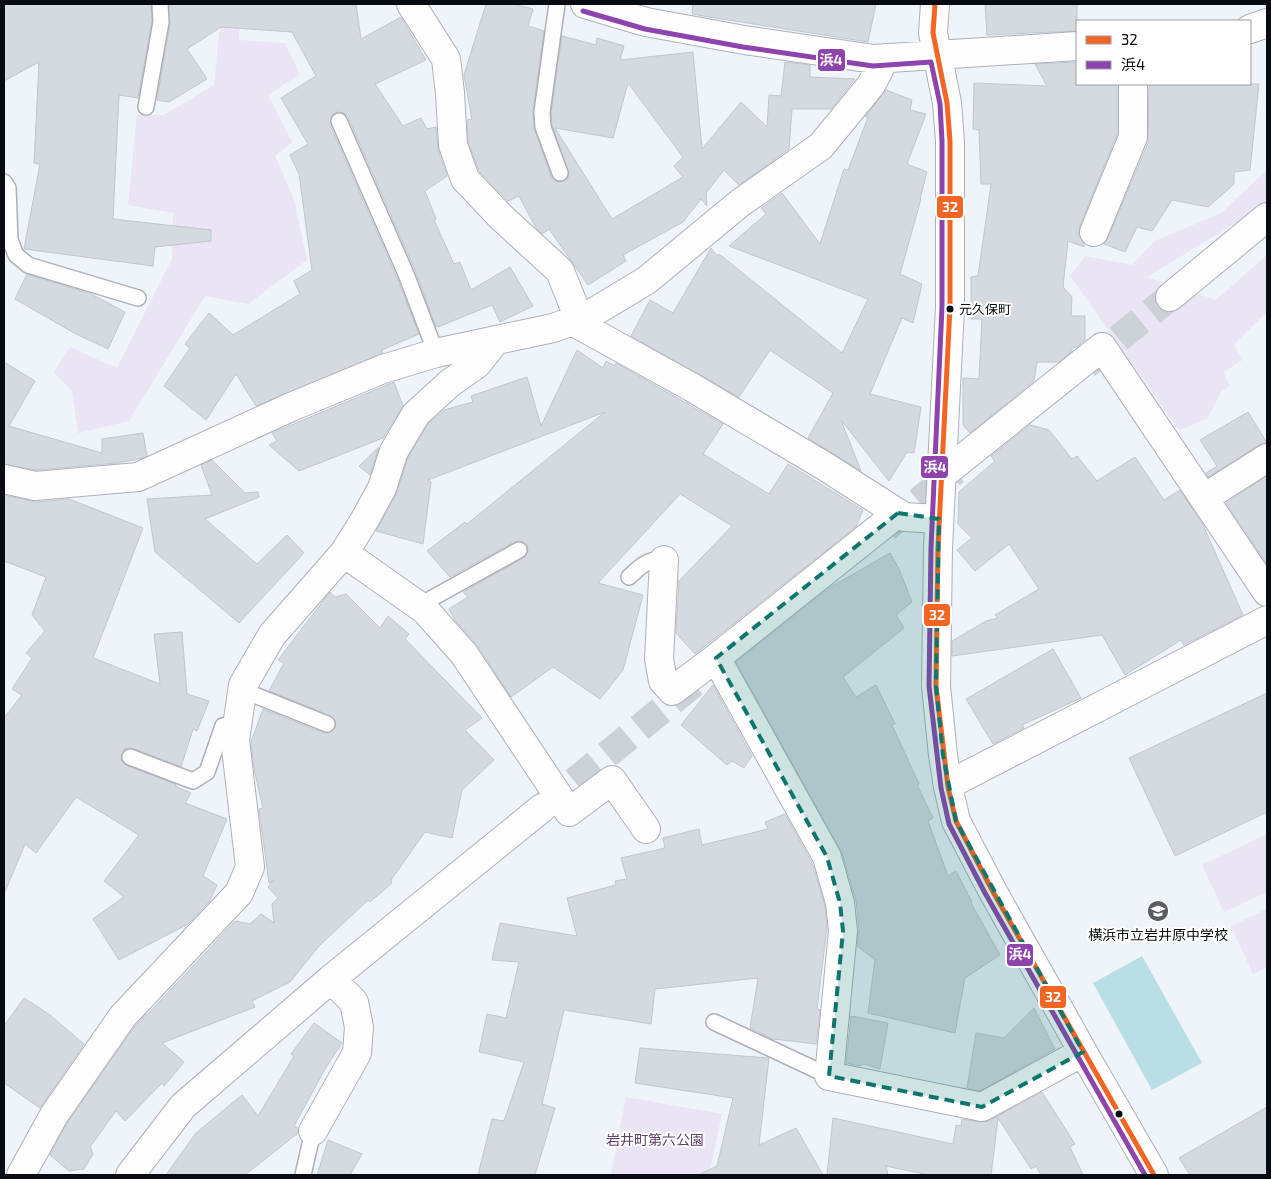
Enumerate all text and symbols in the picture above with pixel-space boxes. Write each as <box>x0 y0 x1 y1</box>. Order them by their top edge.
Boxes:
legend <box>1076 20 1251 85</box>
text: 32 <box>1121 30 1138 48</box>
line badge: 浜4 <box>817 48 846 72</box>
text: 浜4 <box>820 51 843 68</box>
text: 浜4 <box>1121 55 1145 73</box>
line badge: 32 <box>936 195 964 219</box>
text: 32 <box>942 198 958 215</box>
place label: 元久保町 <box>959 301 1011 317</box>
marker: 元久保町 <box>945 304 955 314</box>
line badge: 浜4 <box>920 455 949 479</box>
text: 浜4 <box>924 458 947 475</box>
line badge: 32 <box>923 603 951 627</box>
text: 32 <box>929 606 945 623</box>
school or university icon: 横浜市立岩井原中学校 <box>1146 899 1170 923</box>
place label: 横浜市立岩井原中学校 <box>1088 926 1228 943</box>
line badge: 浜4 <box>1006 943 1034 967</box>
text: 浜4 <box>1009 945 1032 962</box>
line badge: 32 <box>1039 985 1067 1009</box>
text: 32 <box>1045 988 1061 1005</box>
unlabelled marker <box>1114 1109 1124 1119</box>
park label: 岩井町第六公園 <box>606 1131 704 1148</box>

